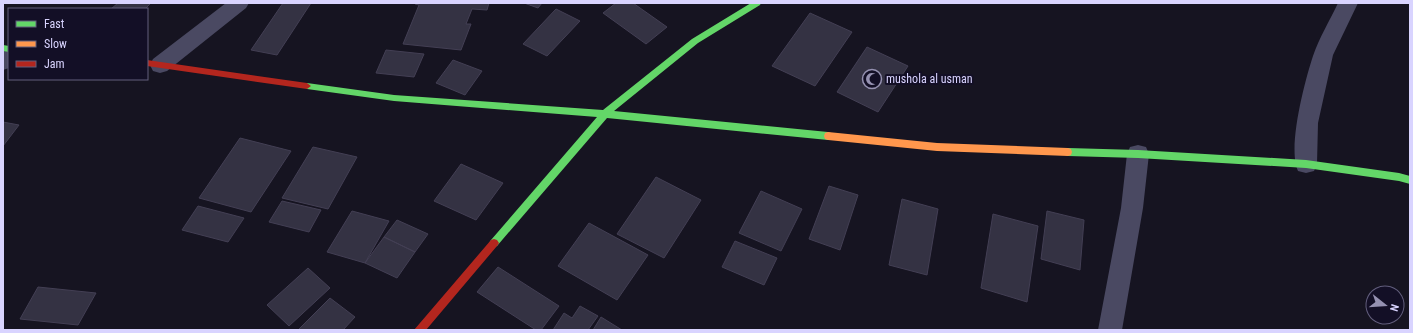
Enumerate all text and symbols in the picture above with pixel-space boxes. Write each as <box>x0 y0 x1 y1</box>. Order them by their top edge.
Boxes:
legend <box>8 8 148 80</box>
text: Fast <box>44 17 65 31</box>
text: Slow <box>44 37 67 51</box>
text: Jam <box>44 57 65 71</box>
mosque icon: mushola al usman <box>861 68 883 90</box>
place label: mushola al usman <box>886 72 973 86</box>
north arrow <box>1365 285 1405 325</box>
text: N <box>1387 303 1401 313</box>

